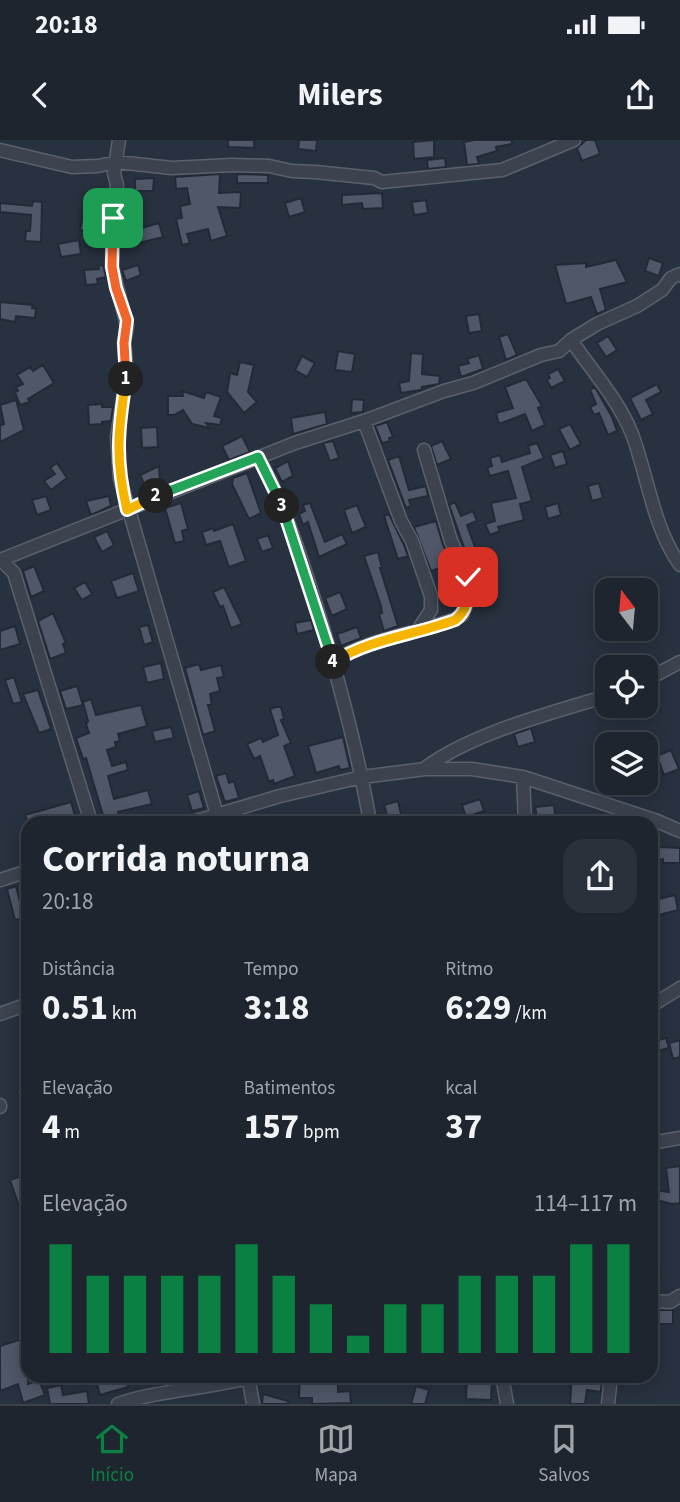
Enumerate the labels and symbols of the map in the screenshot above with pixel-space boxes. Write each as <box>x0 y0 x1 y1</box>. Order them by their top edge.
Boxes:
pin <box>83 188 143 248</box>
pin: 1 <box>108 362 144 396</box>
pin: 2 <box>138 478 174 514</box>
pin: 3 <box>264 488 300 524</box>
pin <box>438 547 498 607</box>
north arrow <box>595 578 658 640</box>
pin: 4 <box>316 644 350 680</box>

